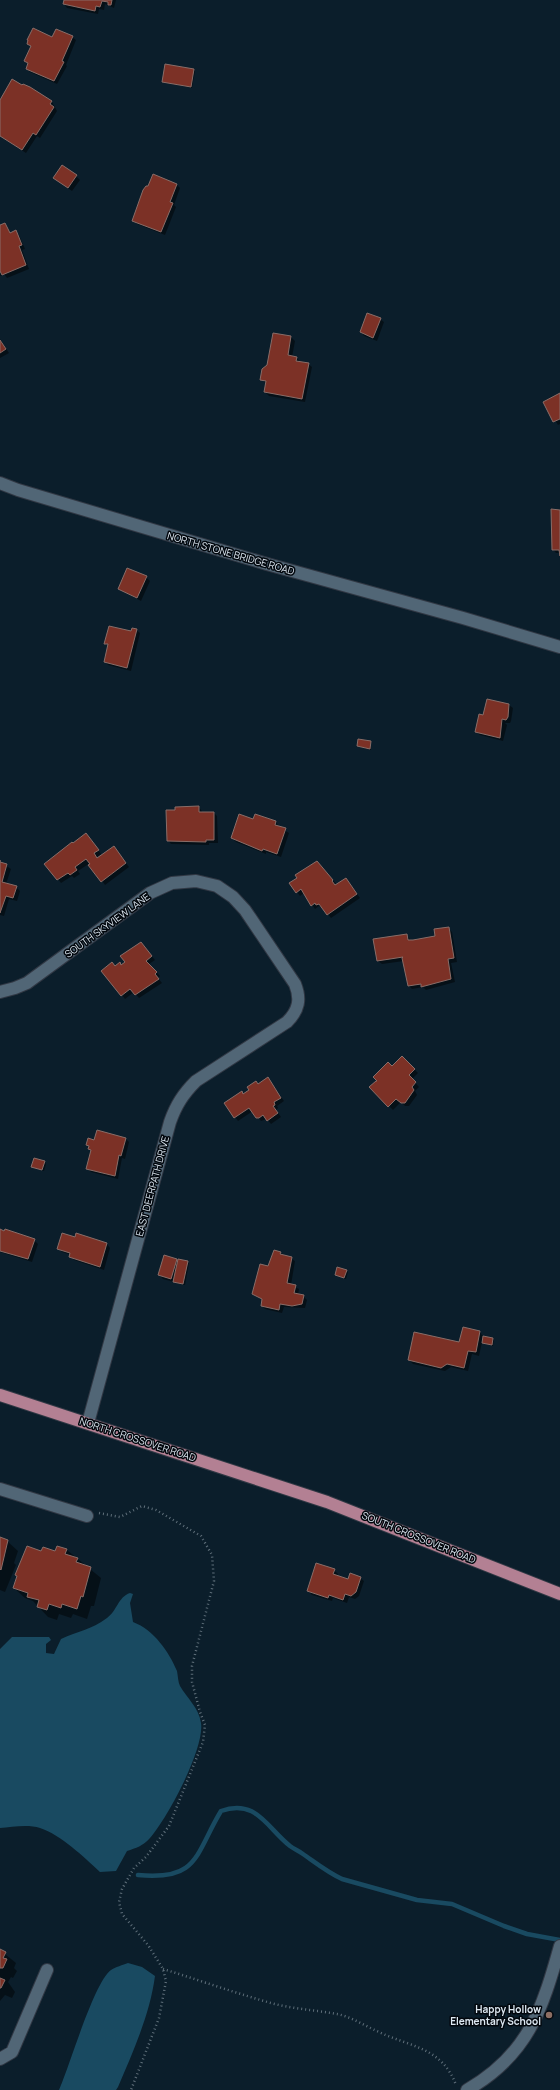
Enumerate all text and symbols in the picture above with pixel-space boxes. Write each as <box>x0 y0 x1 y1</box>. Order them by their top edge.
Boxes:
street label: NORTH STONE BRIDGE ROAD <box>166 528 297 578</box>
street label: SOUTH SKYVIEW LANE <box>61 889 153 961</box>
street label: EAST DEERPATH DRIVE <box>132 1134 172 1238</box>
street label: NORTH CROSSOVER ROAD <box>78 1414 198 1465</box>
street label: SOUTH CROSSOVER ROAD <box>360 1508 478 1566</box>
place label: Happy Hollow Elementary School <box>450 2002 541 2028</box>
marker: Happy Hollow Elementary School <box>544 2010 554 2020</box>

